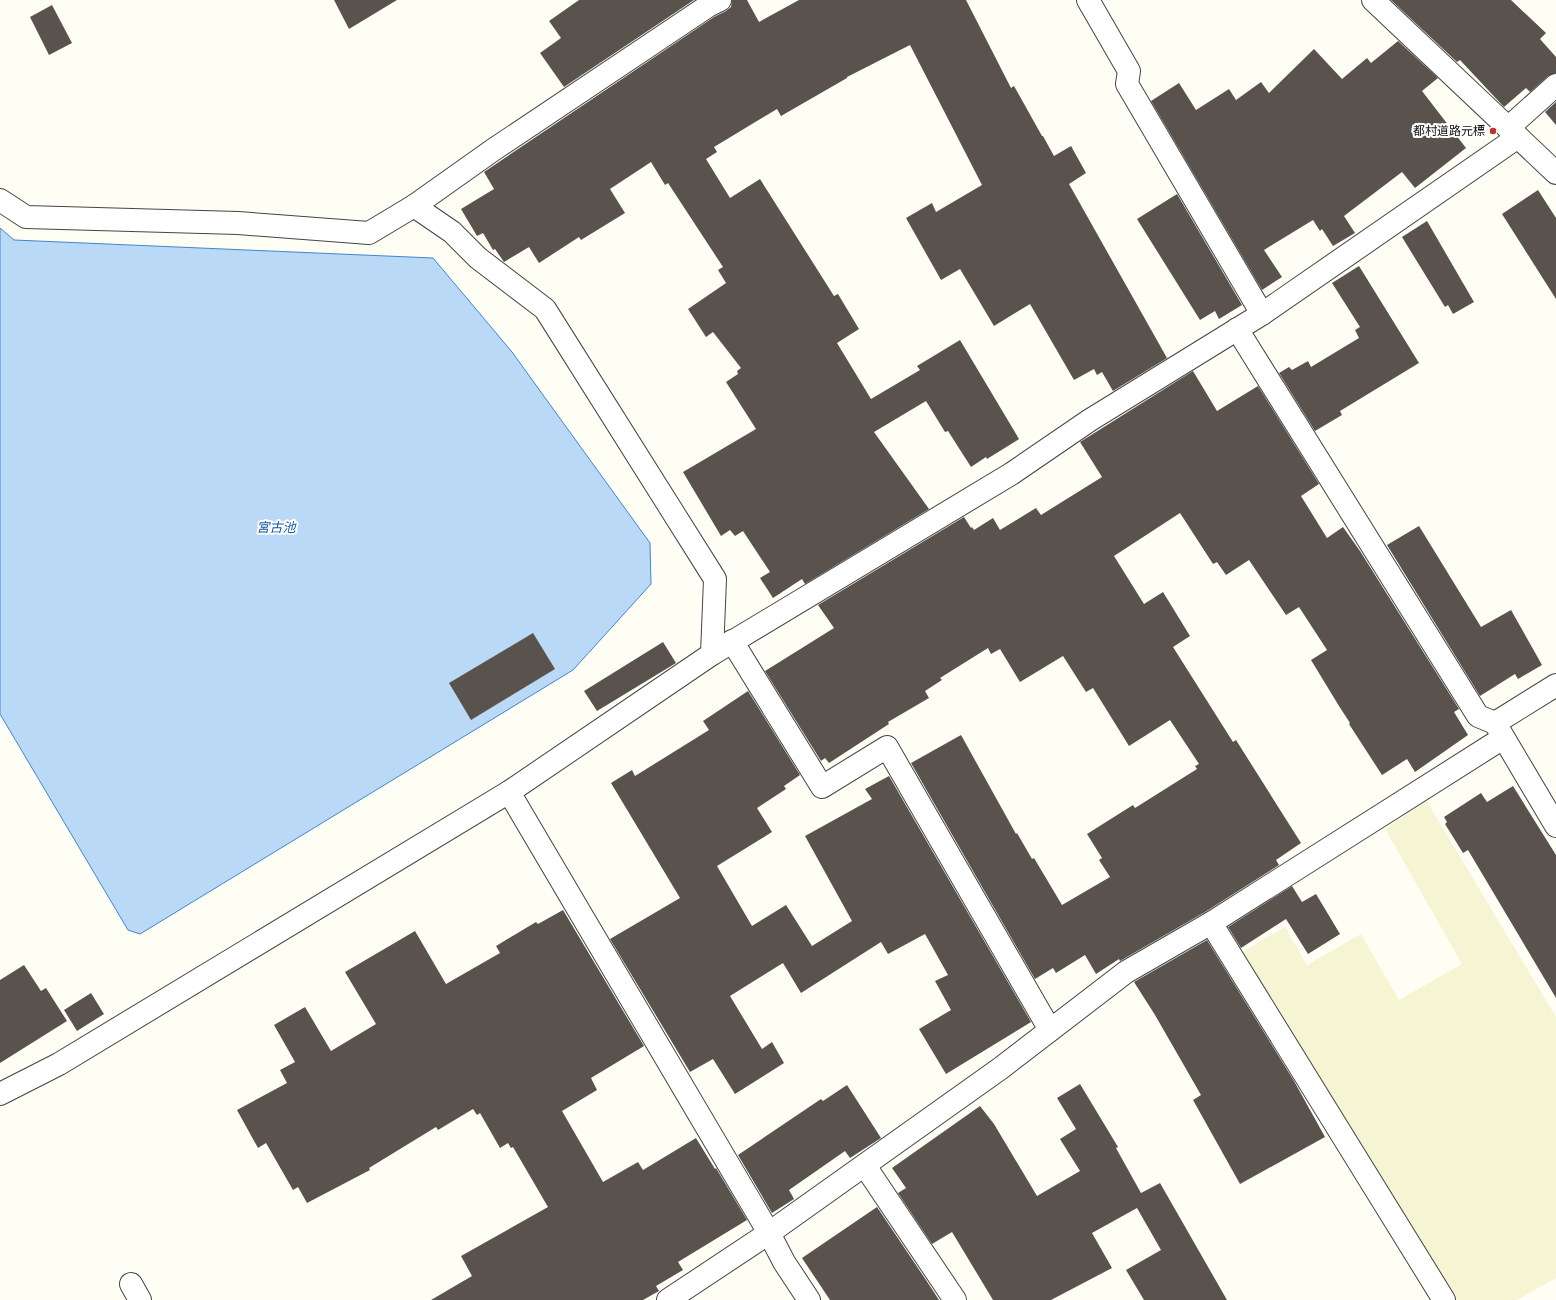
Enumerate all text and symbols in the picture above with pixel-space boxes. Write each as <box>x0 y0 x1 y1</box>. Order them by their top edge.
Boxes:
place label: 都村道路元標 <box>1413 122 1485 139</box>
marker: 都村道路元標 <box>1488 126 1498 136</box>
water label: 宮古池 <box>256 518 297 536</box>

